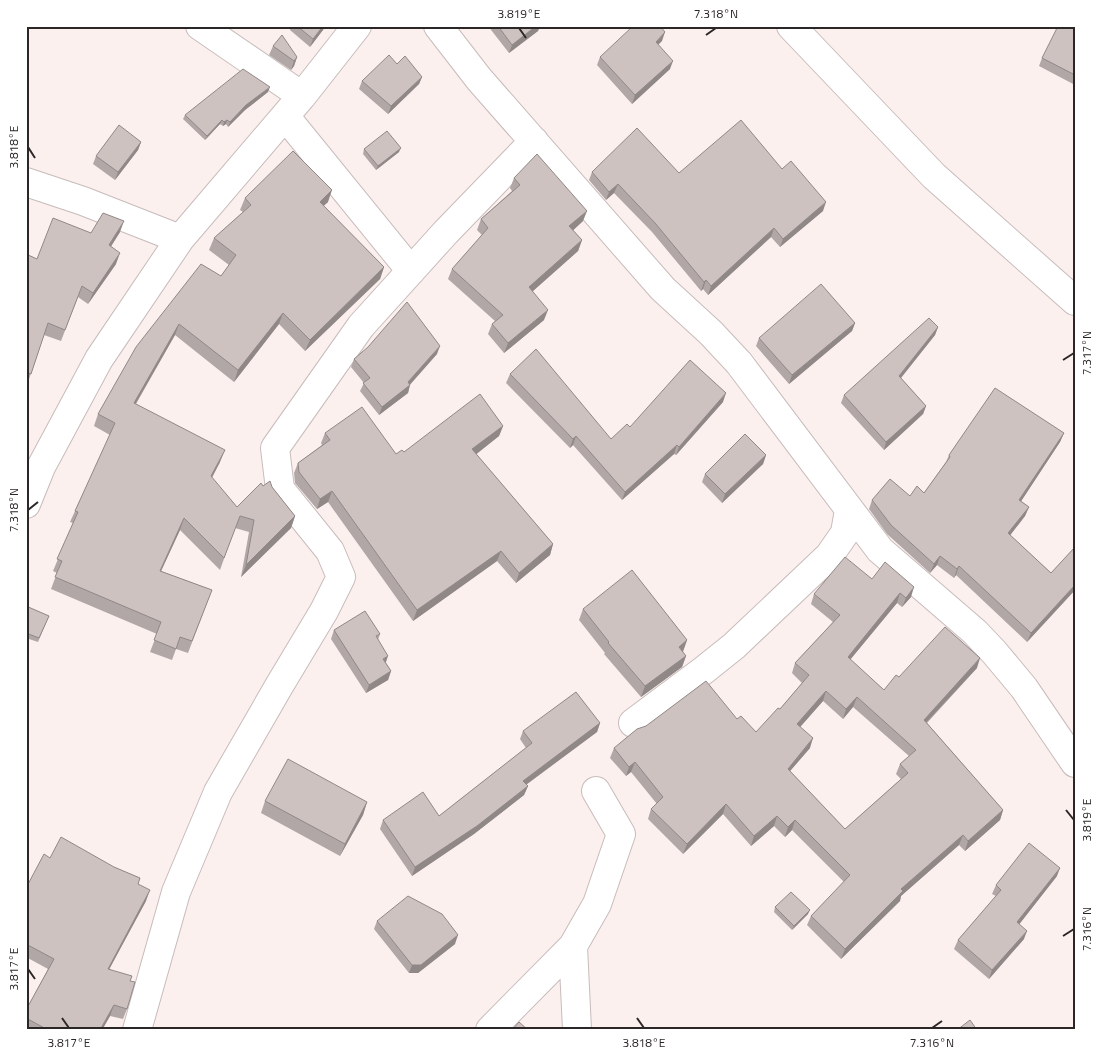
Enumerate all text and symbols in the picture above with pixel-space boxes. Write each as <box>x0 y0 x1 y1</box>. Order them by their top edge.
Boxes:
text: 3.819°E <box>498 4 541 23</box>
text: 7.318°N <box>694 4 738 23</box>
text: 3.818°E <box>4 125 23 168</box>
text: 7.317°N <box>1077 331 1096 375</box>
text: 7.318°N <box>4 488 23 532</box>
text: 3.819°E <box>1077 798 1096 841</box>
text: 7.316°N <box>1077 907 1096 951</box>
text: 3.817°E <box>4 947 23 990</box>
text: 3.817°E <box>48 1033 91 1052</box>
text: 3.818°E <box>623 1033 666 1052</box>
text: 7.316°N <box>910 1033 954 1052</box>

